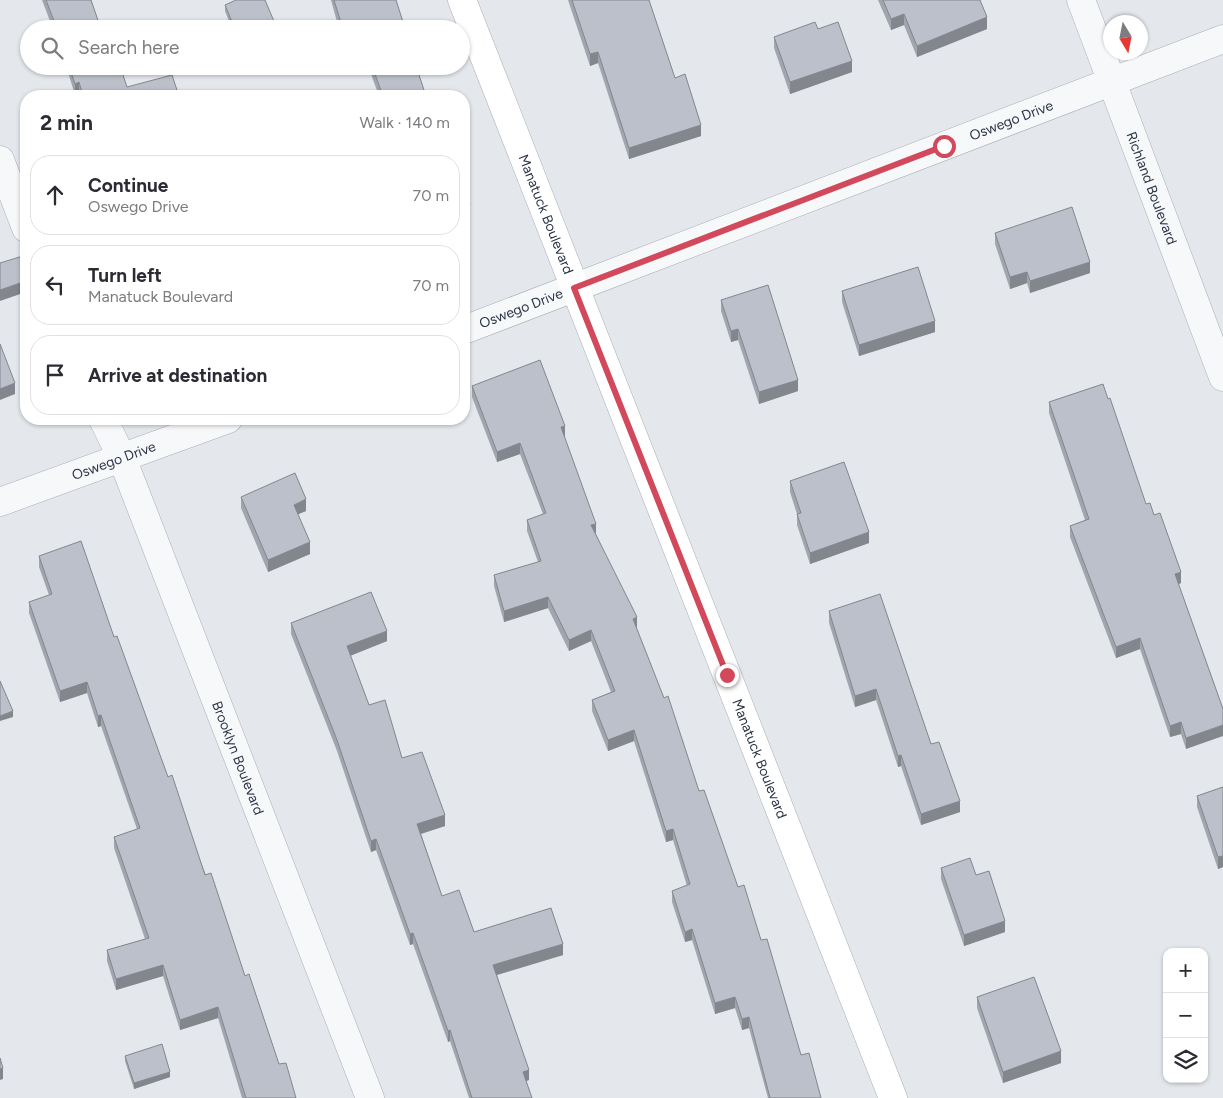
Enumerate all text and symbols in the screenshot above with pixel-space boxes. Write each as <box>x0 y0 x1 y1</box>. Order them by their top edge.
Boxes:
north arrow <box>1103 15 1148 60</box>
search box <box>20 20 470 75</box>
icon: search <box>38 34 66 62</box>
text: Search here <box>78 36 180 59</box>
street label: Oswego Drive <box>967 97 1056 144</box>
text: 2 min <box>40 110 93 135</box>
text: Walk · 140 m <box>360 113 450 132</box>
street label: Richland Boulevard <box>1122 129 1180 247</box>
route start <box>933 135 956 158</box>
street label: Manatuck Boulevard <box>514 152 577 277</box>
text: Continue <box>88 174 168 197</box>
icon: ahead <box>41 181 69 209</box>
text: 70 m <box>413 186 449 205</box>
text: Oswego Drive <box>88 197 189 216</box>
text: Turn left <box>88 264 162 287</box>
icon: left <box>41 271 69 299</box>
text: 70 m <box>413 276 449 295</box>
street label: Oswego Drive <box>477 285 566 332</box>
text: Manatuck Boulevard <box>88 287 233 306</box>
icon: arrive <box>41 361 69 389</box>
text: Arrive at destination <box>88 364 267 387</box>
street label: Oswego Drive <box>70 438 158 484</box>
route end <box>716 664 739 687</box>
street label: Manatuck Boulevard <box>728 697 790 821</box>
street label: Brooklyn Boulevard <box>208 699 267 817</box>
map controls <box>1163 948 1208 1083</box>
button: + <box>1163 948 1208 993</box>
button: − <box>1163 993 1208 1038</box>
button: layers <box>1163 1038 1208 1083</box>

